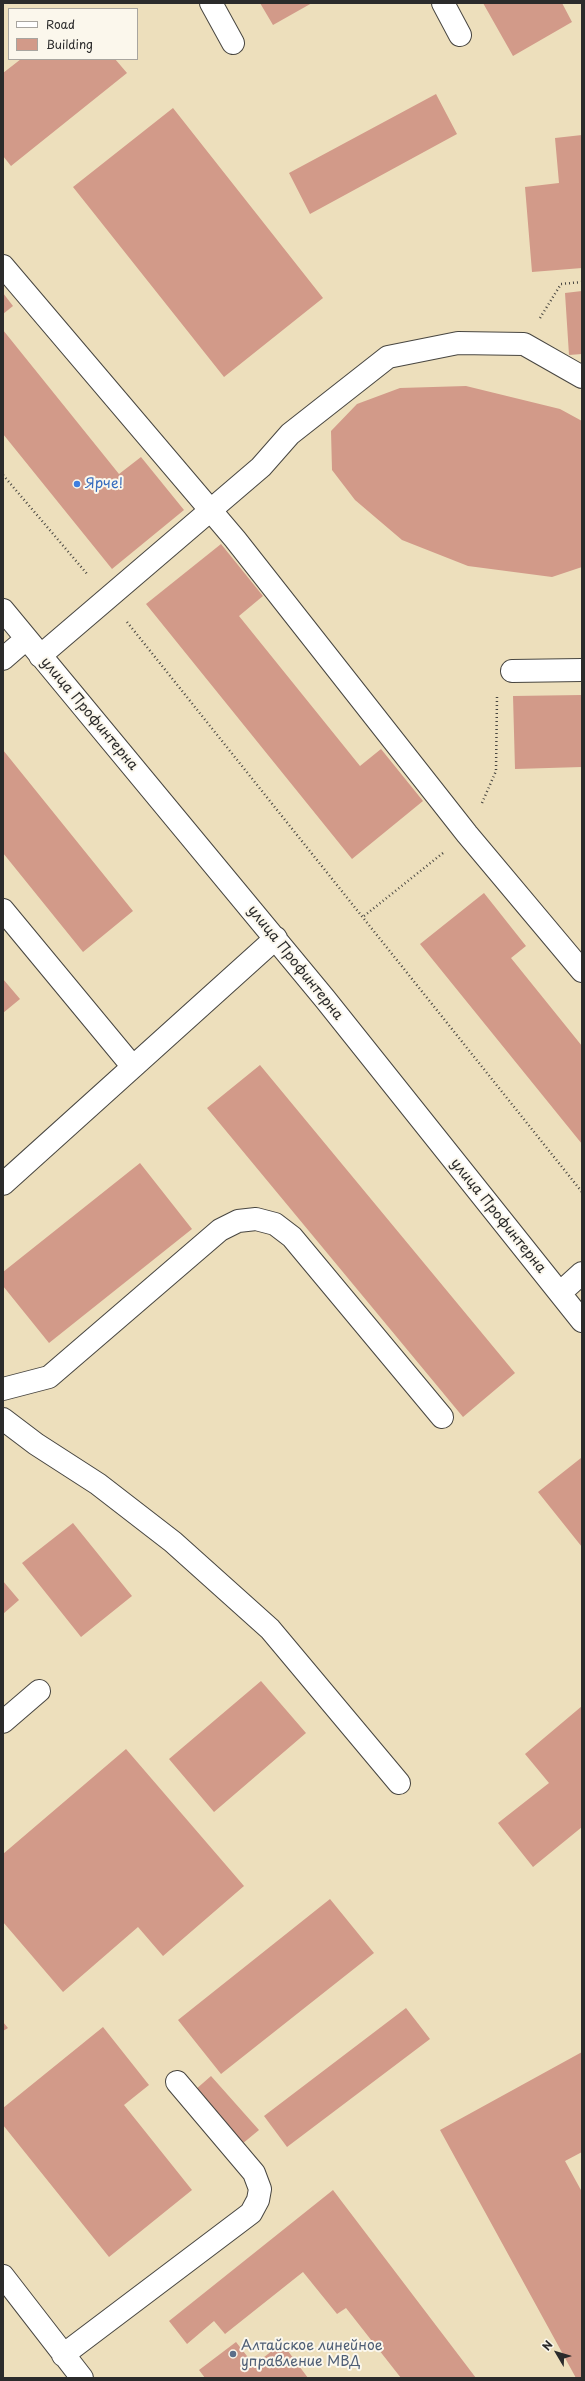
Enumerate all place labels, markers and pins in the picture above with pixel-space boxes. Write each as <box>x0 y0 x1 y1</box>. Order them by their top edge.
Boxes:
place label: Ярче! <box>85 476 123 492</box>
marker: Ярче! <box>72 479 82 489</box>
place label: Алтайское линейное управление МВД <box>241 2338 383 2370</box>
marker: Алтайское линейное управление МВД <box>228 2349 238 2359</box>

